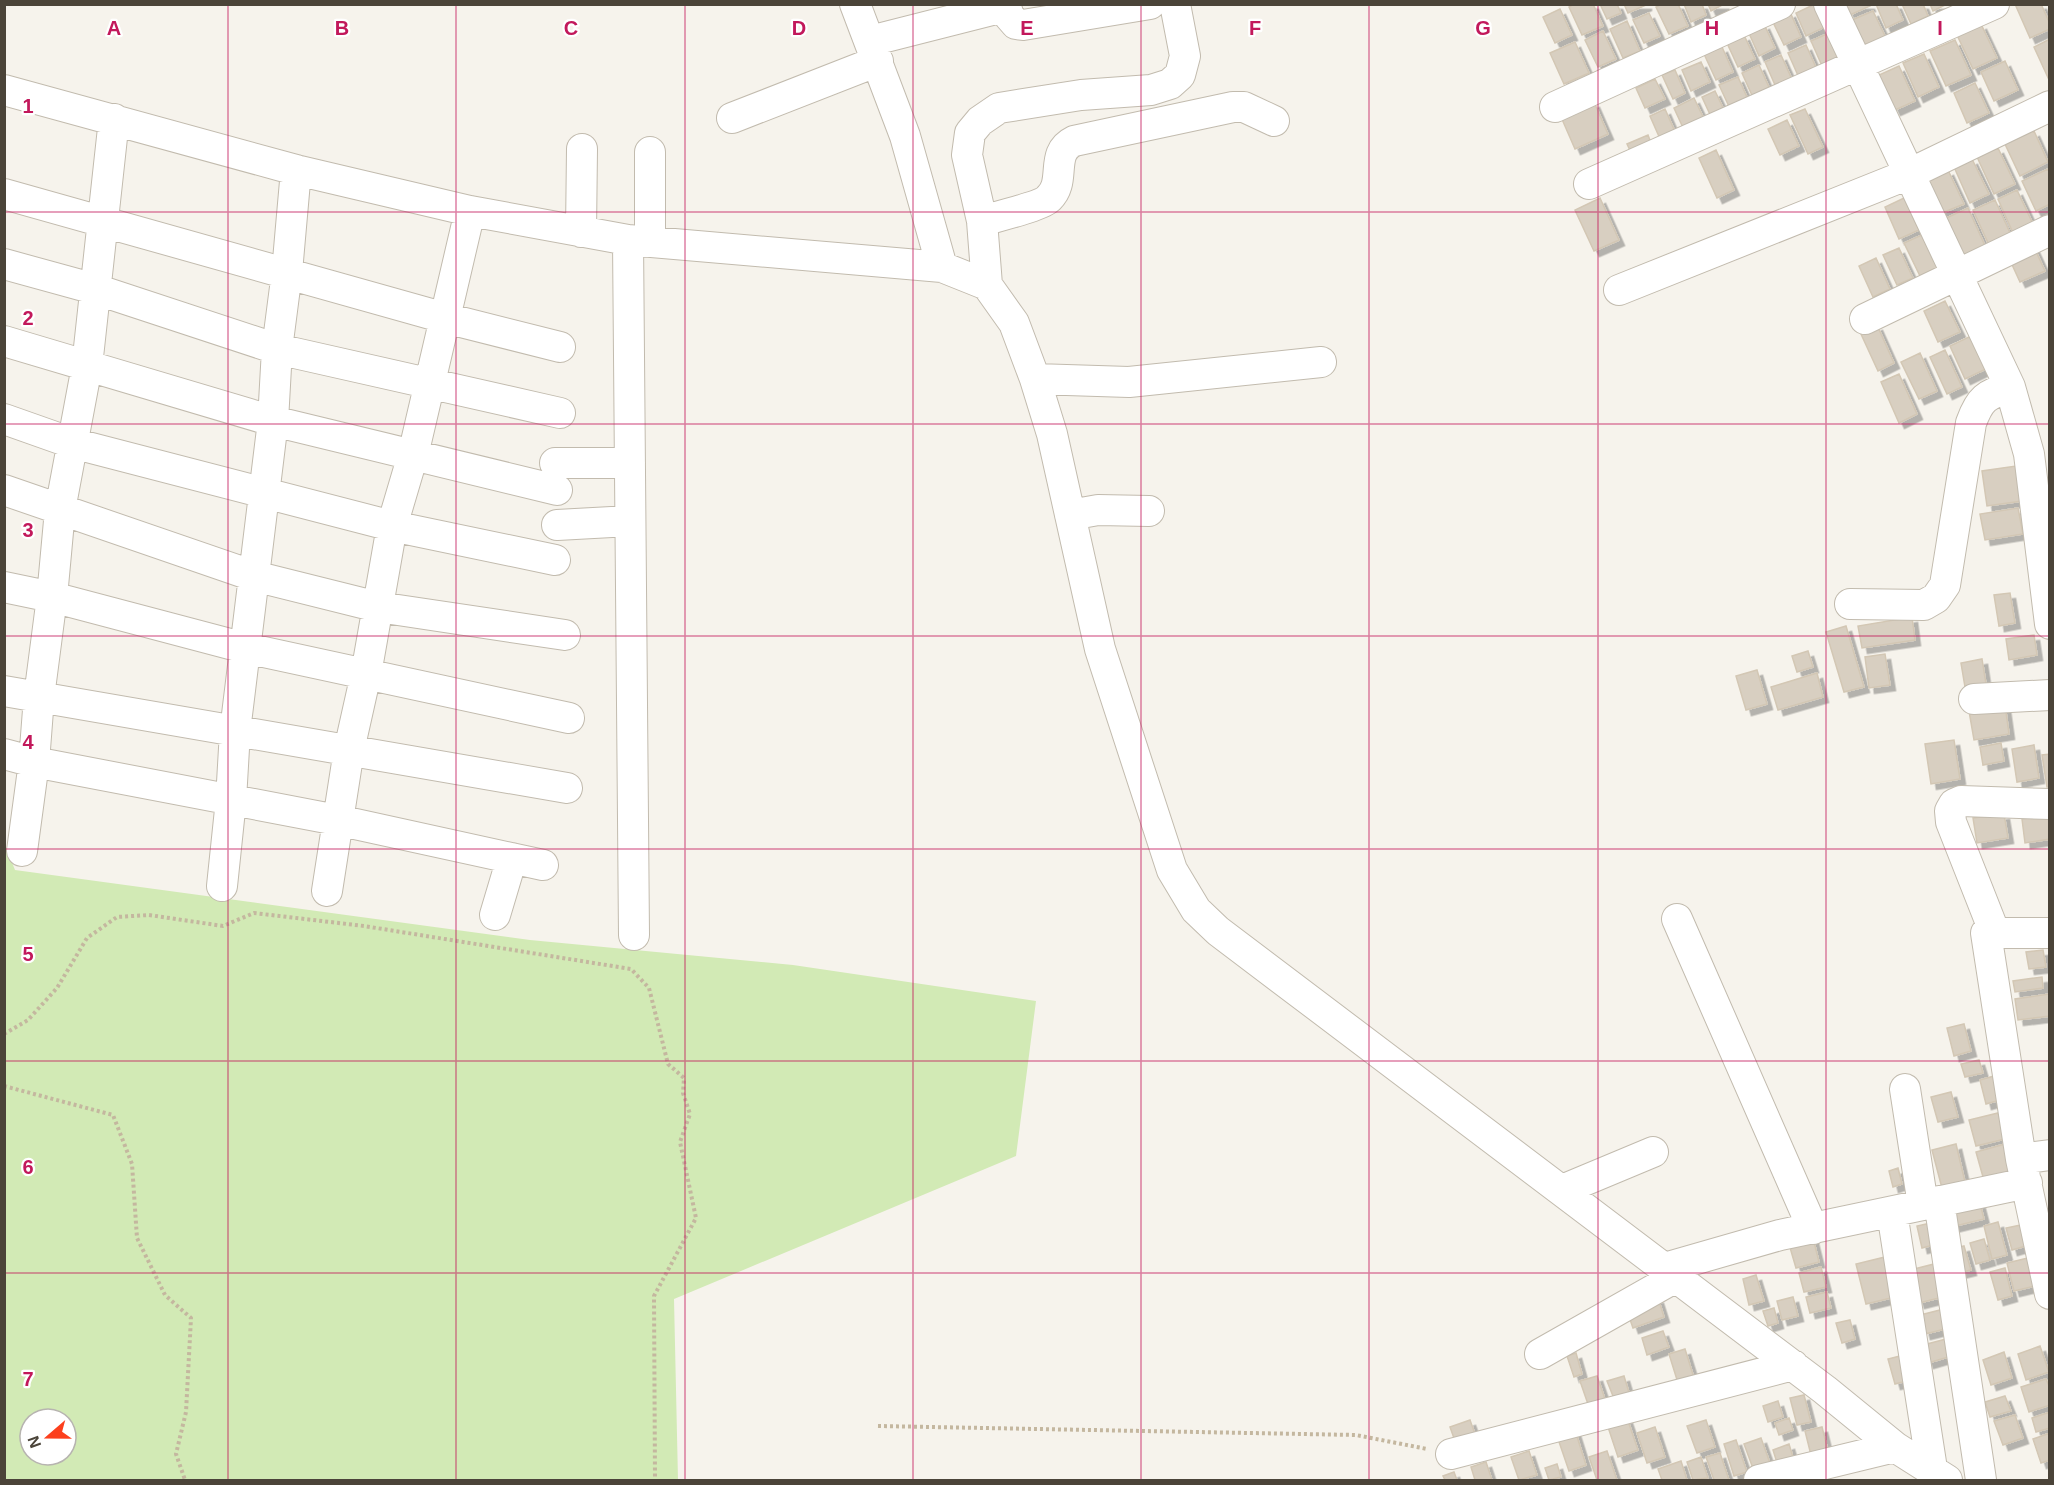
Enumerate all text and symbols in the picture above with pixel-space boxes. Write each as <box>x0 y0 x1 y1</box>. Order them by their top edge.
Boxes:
text: A <box>107 17 121 39</box>
text: B <box>335 17 349 39</box>
text: C <box>564 17 578 39</box>
text: D <box>792 17 806 39</box>
text: E <box>1020 17 1034 39</box>
text: F <box>1249 17 1261 39</box>
text: G <box>1475 17 1491 39</box>
text: H <box>1705 17 1719 39</box>
text: I <box>1937 17 1943 39</box>
text: 1 <box>22 95 34 117</box>
text: 2 <box>22 307 34 329</box>
text: 3 <box>22 519 34 541</box>
text: 4 <box>22 731 34 753</box>
text: 5 <box>22 943 34 965</box>
text: 6 <box>22 1156 34 1178</box>
text: 7 <box>22 1368 34 1390</box>
north arrow <box>18 1407 78 1467</box>
text: N <box>24 1434 44 1450</box>

